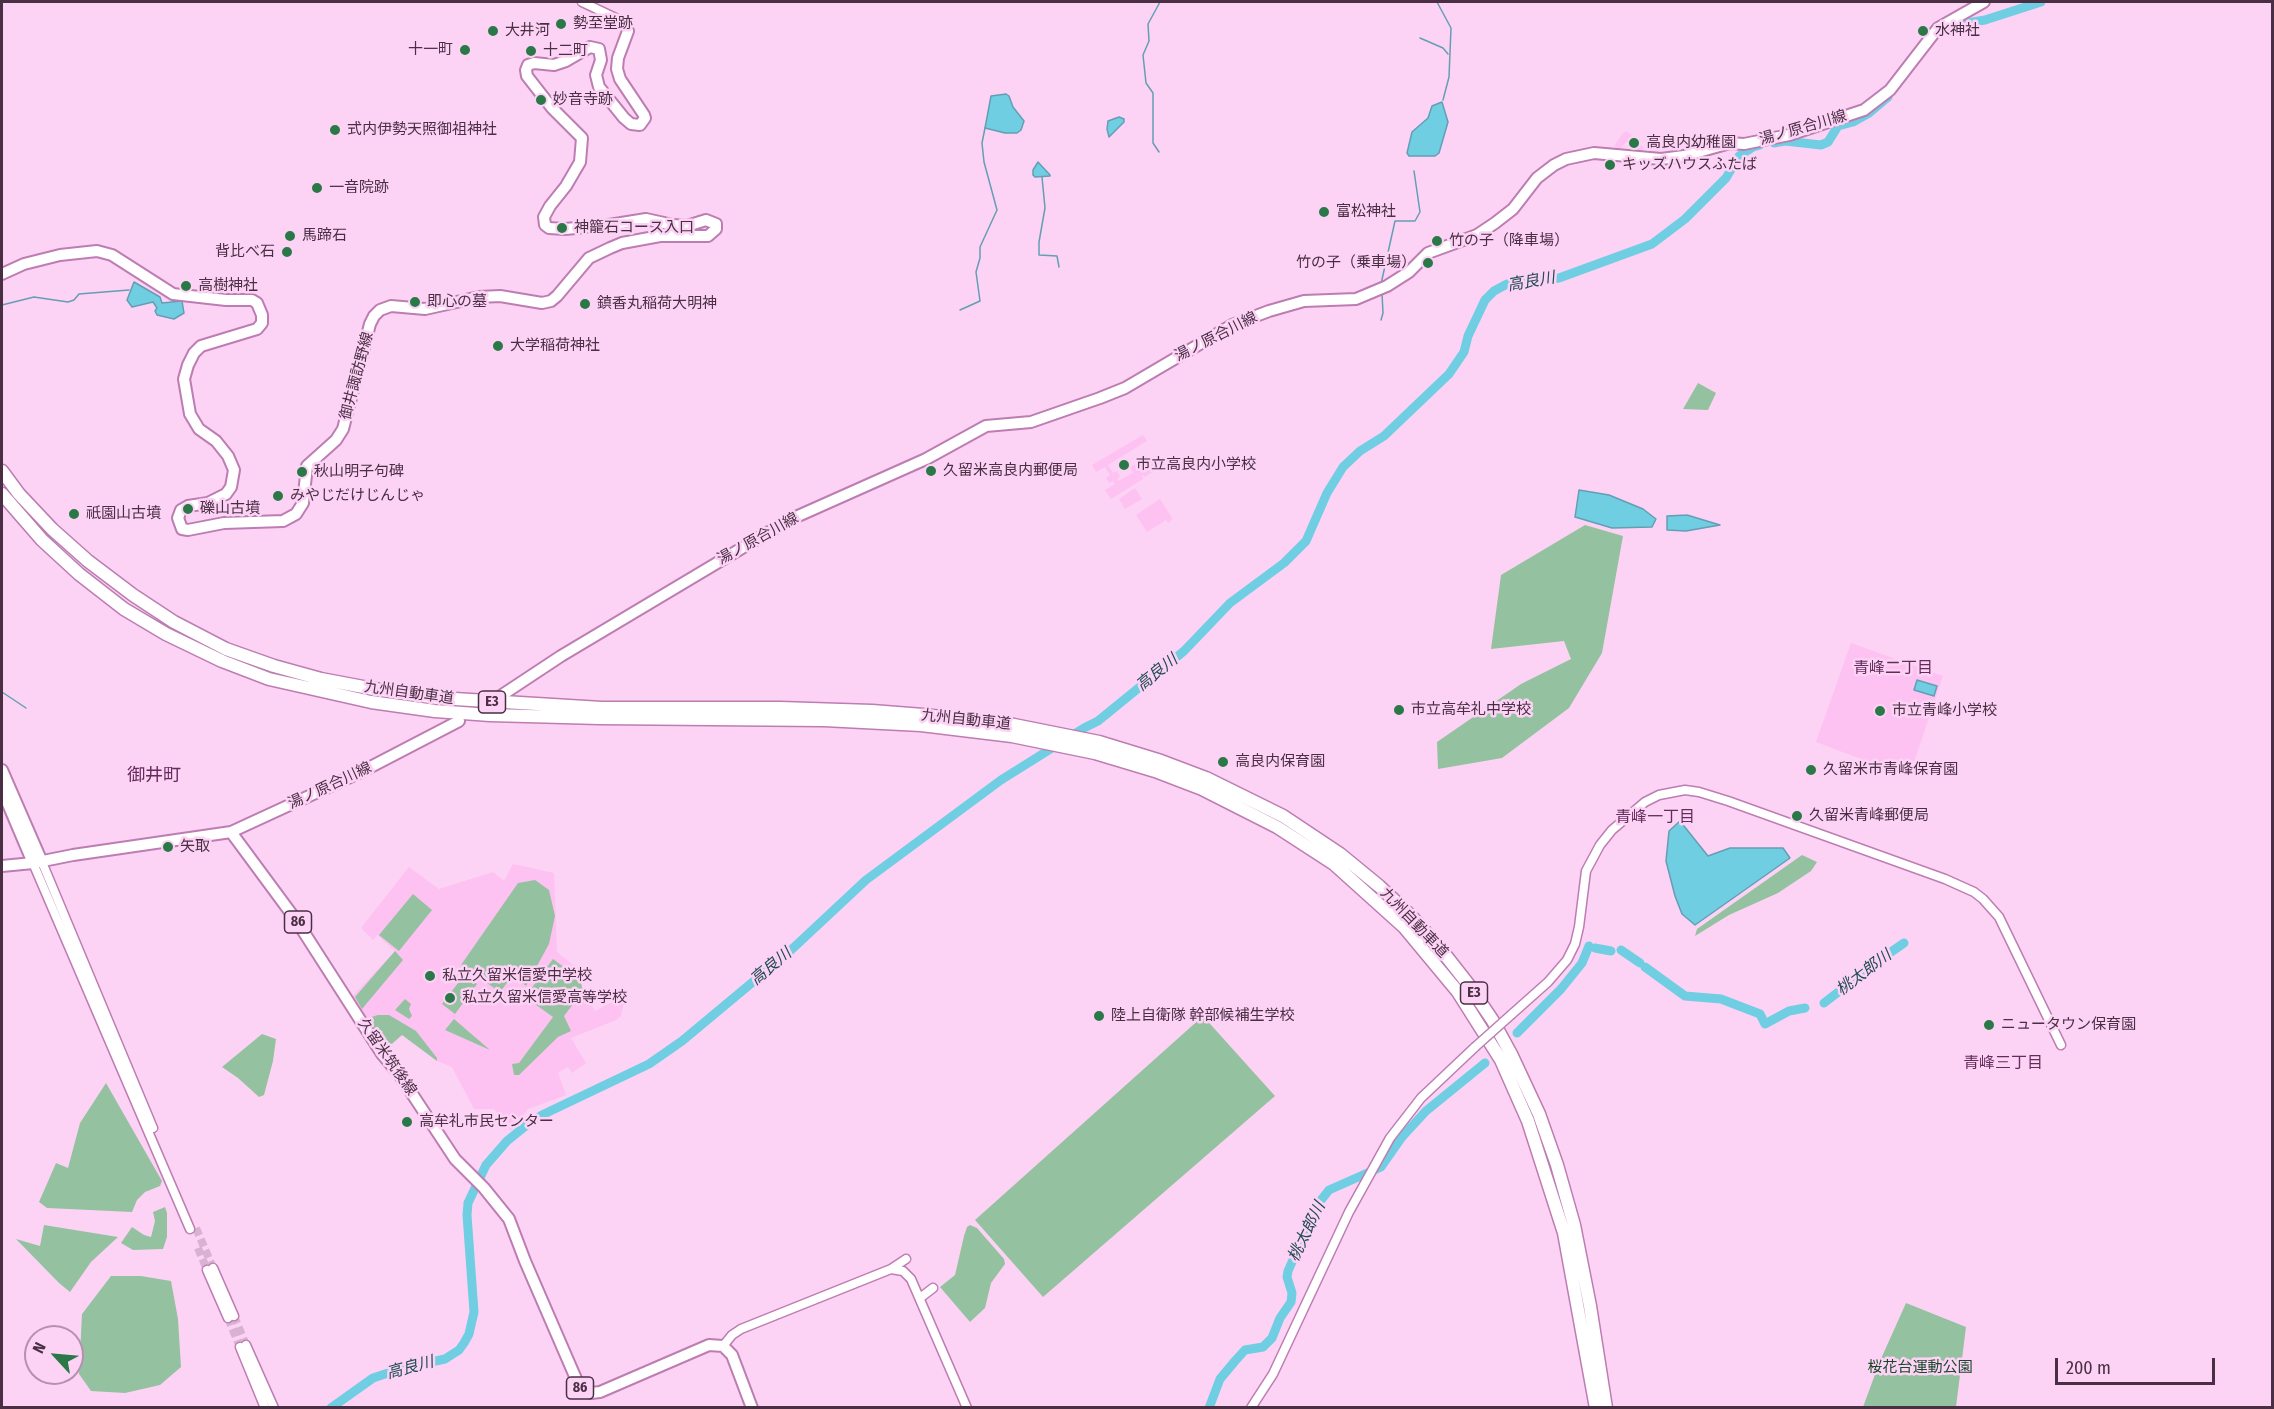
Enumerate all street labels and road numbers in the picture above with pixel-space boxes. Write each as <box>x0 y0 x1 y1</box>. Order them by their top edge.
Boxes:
street label: 湯ノ原合川線 <box>1757 107 1849 149</box>
street label: 湯ノ原合川線 <box>1172 309 1260 365</box>
street label: 御井諏訪野線 <box>337 330 377 422</box>
street label: 湯ノ原合川線 <box>714 509 802 569</box>
street label: 九州自動車道 <box>363 678 455 708</box>
road number: E3 <box>478 691 506 713</box>
street label: 九州自動車道 <box>920 706 1012 734</box>
street label: 湯ノ原合川線 <box>285 759 375 813</box>
street label: 九州自動車道 <box>1376 884 1452 962</box>
road number: 86 <box>284 911 312 933</box>
road number: E3 <box>1460 982 1488 1004</box>
street label: 久留米筑後線 <box>354 1015 420 1099</box>
road number: 86 <box>566 1377 594 1399</box>

